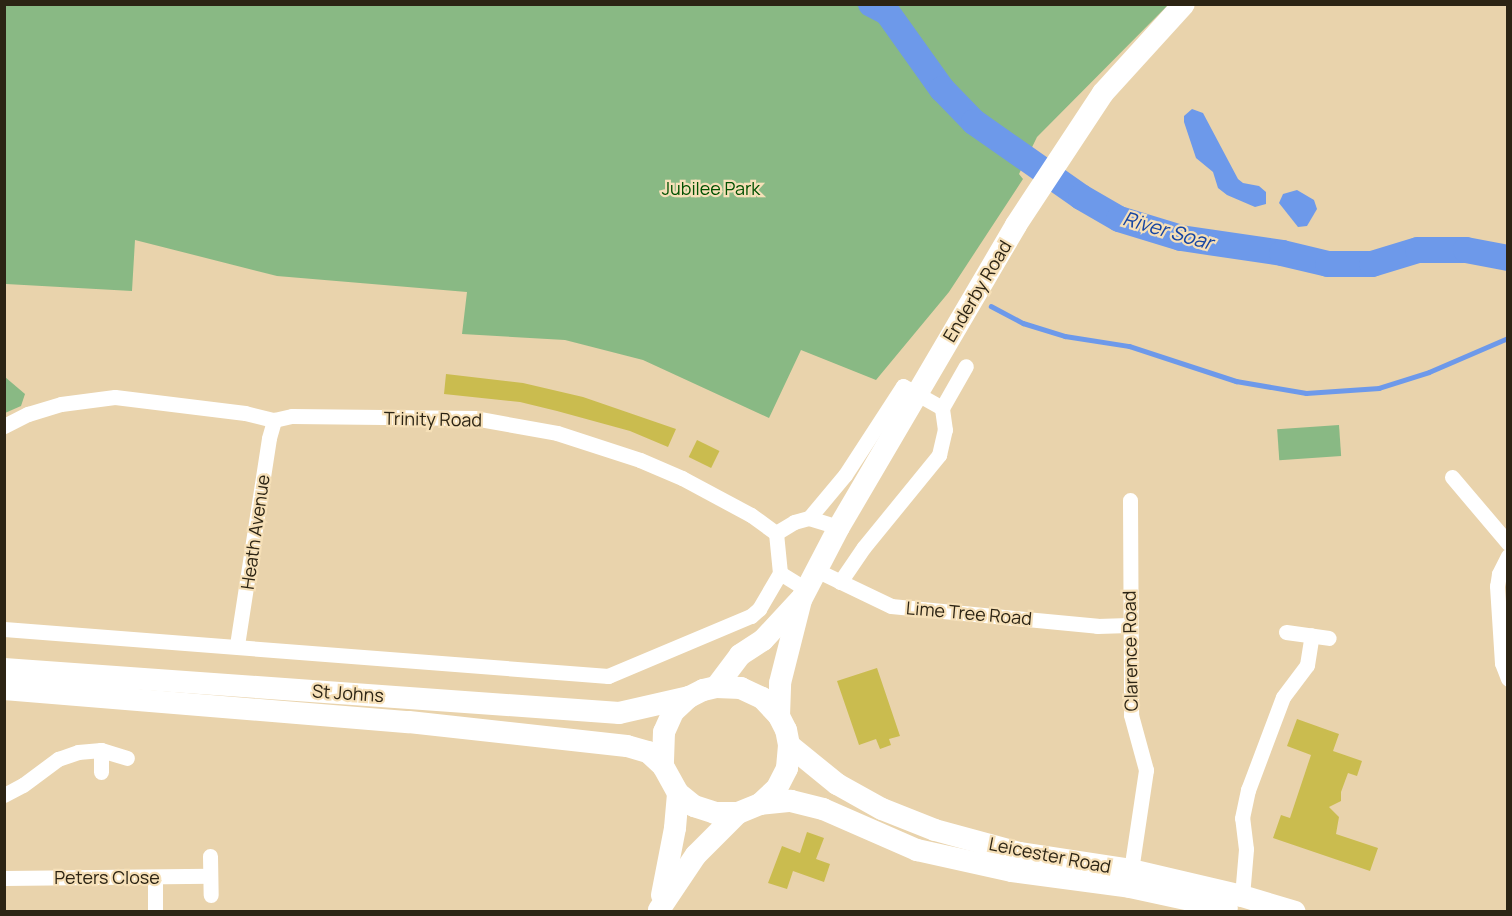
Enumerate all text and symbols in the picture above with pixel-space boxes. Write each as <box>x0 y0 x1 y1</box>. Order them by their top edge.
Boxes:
park label: Jubilee Park <box>662 177 760 199</box>
water label: River Soar <box>1120 206 1216 254</box>
street label: Enderby Road <box>938 236 1016 346</box>
street label: Trinity Road <box>384 407 482 431</box>
street label: Heath Avenue <box>236 473 274 591</box>
street label: Clarence Road <box>1118 590 1142 712</box>
street label: Lime Tree Road <box>905 597 1033 629</box>
street label: St Johns <box>311 680 385 706</box>
street label: Leicester Road <box>987 833 1113 877</box>
street label: Peters Close <box>54 866 160 888</box>

